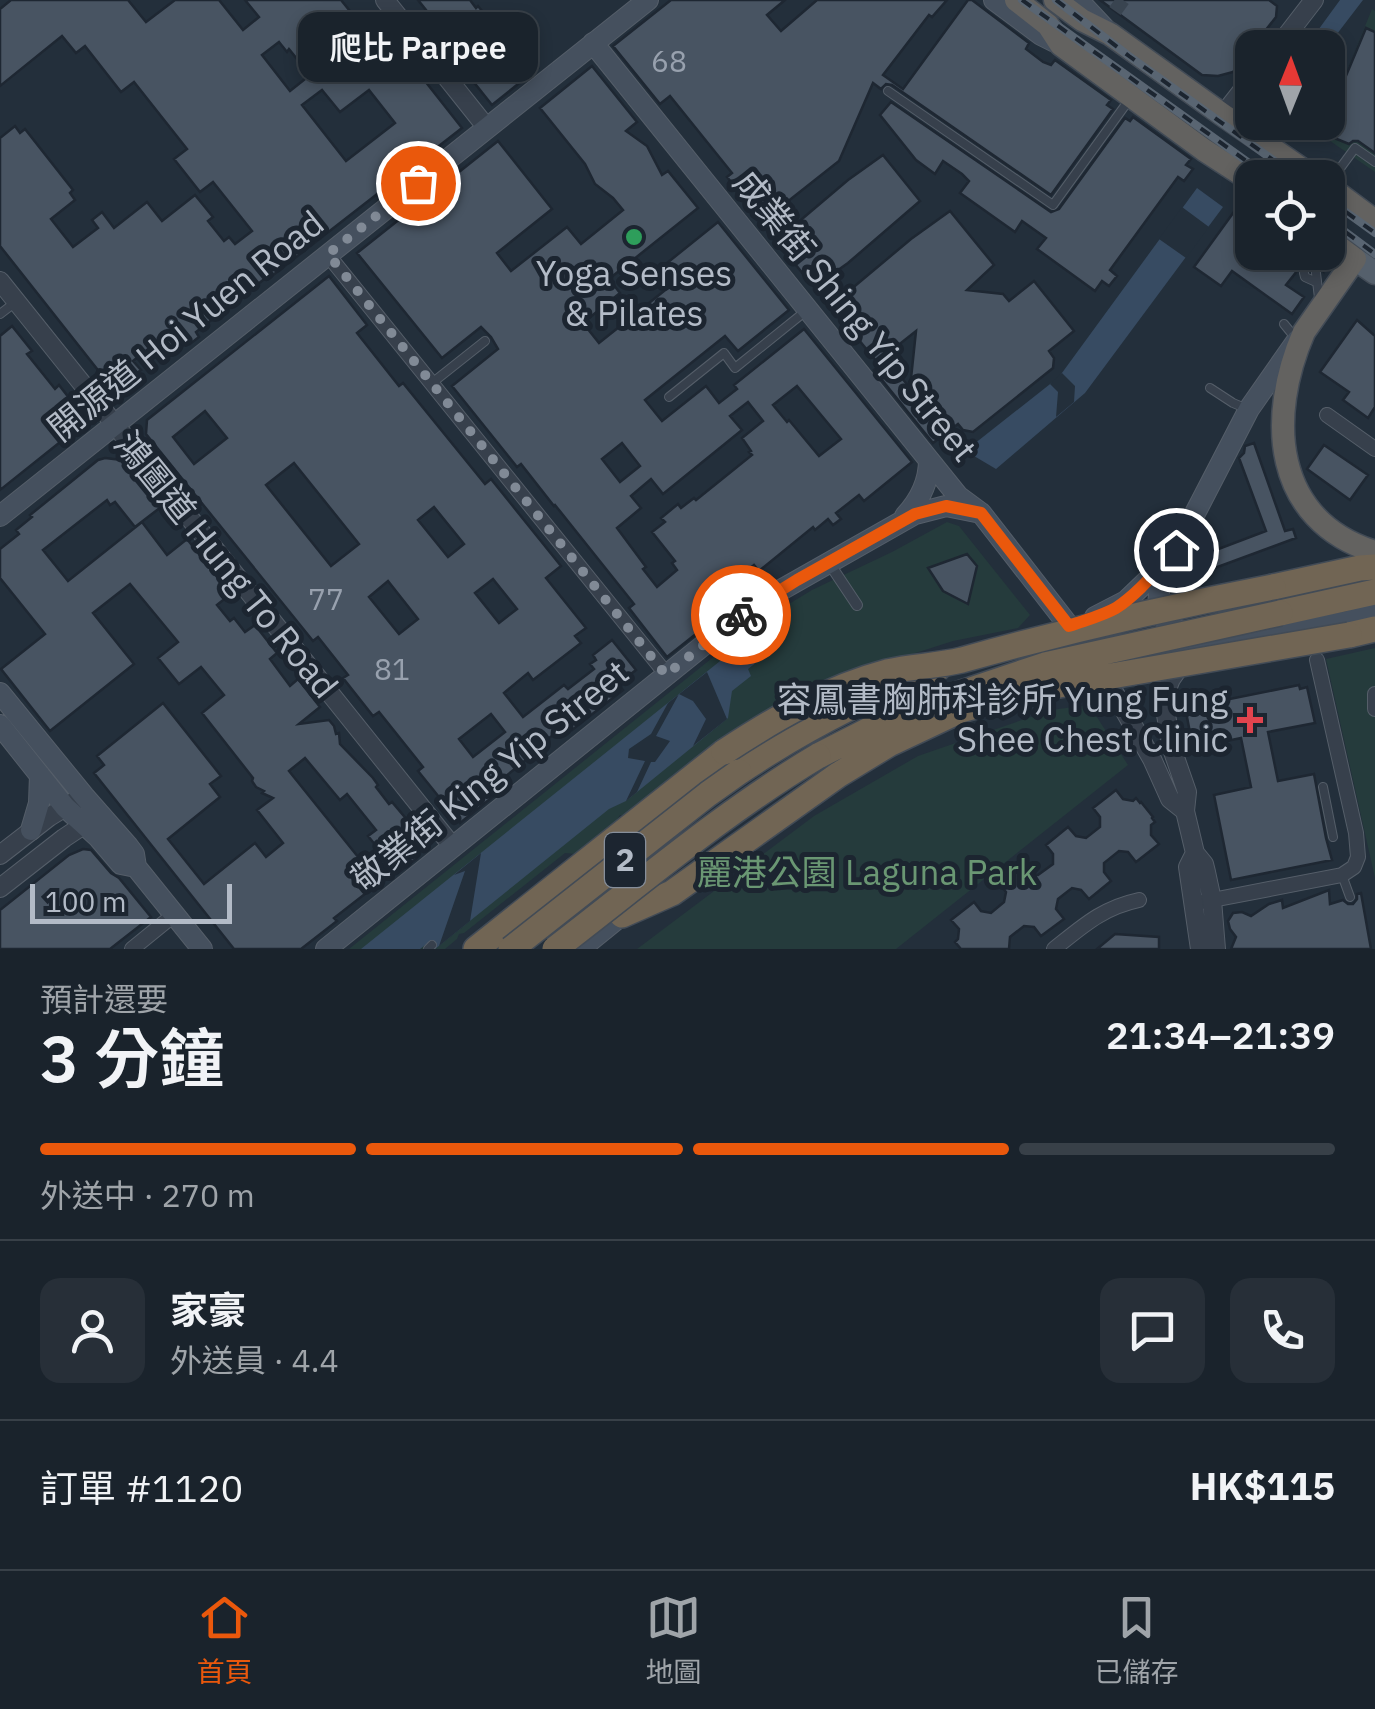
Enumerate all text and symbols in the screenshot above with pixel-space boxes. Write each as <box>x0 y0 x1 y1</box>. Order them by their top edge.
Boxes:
callout: 爬比 Parpee <box>298 13 538 83</box>
text: 爬比 Parpee <box>329 26 507 68</box>
north arrow <box>1235 30 1345 140</box>
map controls <box>1235 30 1345 270</box>
house number: 68 <box>651 41 687 80</box>
pin <box>376 141 461 226</box>
icon: bag <box>391 156 446 211</box>
street label: 成業街 Shing Yip Street <box>724 160 988 471</box>
button: locate <box>1235 160 1345 270</box>
street label: 開源道 Hoi Yuen Road <box>38 200 333 451</box>
marker: Yoga Senses & Pilates <box>623 226 645 248</box>
place label: Yoga Senses & Pilates <box>536 250 732 336</box>
street label: 鴻圖道 Hung To Road <box>105 421 349 707</box>
pin <box>1134 508 1219 593</box>
icon: home <box>1149 523 1204 578</box>
courier <box>691 565 791 665</box>
house number: 77 <box>308 579 344 618</box>
icon: bike <box>714 588 769 643</box>
street label: 敬業街 King Yip Street <box>341 649 638 901</box>
house number: 81 <box>374 649 410 688</box>
place label: 容鳳書胸肺科診所 Yung Fung Shee Chest Clinic <box>777 676 1229 762</box>
marker: 容鳳書胸肺科診所 Yung Fung Shee Chest Clinic <box>1237 707 1263 733</box>
road number: 2 <box>605 833 645 887</box>
park label: 麗港公園 Laguna Park <box>697 849 1037 895</box>
scale bar <box>30 879 232 924</box>
text: 100 m <box>45 883 126 920</box>
text: 預計還要 <box>40 978 168 1020</box>
text: 21:34–21:39 <box>1106 1010 1335 1059</box>
text: 3 分鐘 <box>40 1015 224 1100</box>
text: 外送中 · 270 m <box>40 1174 255 1216</box>
button: person <box>40 1278 145 1383</box>
button: chat <box>1100 1278 1205 1383</box>
button: phone <box>1230 1278 1335 1383</box>
text: 家豪 <box>170 1285 246 1334</box>
text: 外送員 · 4.4 <box>170 1339 339 1381</box>
text: HK$115 <box>1190 1461 1335 1510</box>
text: 訂單 #1120 <box>40 1463 243 1512</box>
tab: 首頁 <box>196 1590 253 1690</box>
tab: 地圖 <box>645 1590 702 1690</box>
tab: 已儲存 <box>1094 1590 1179 1690</box>

